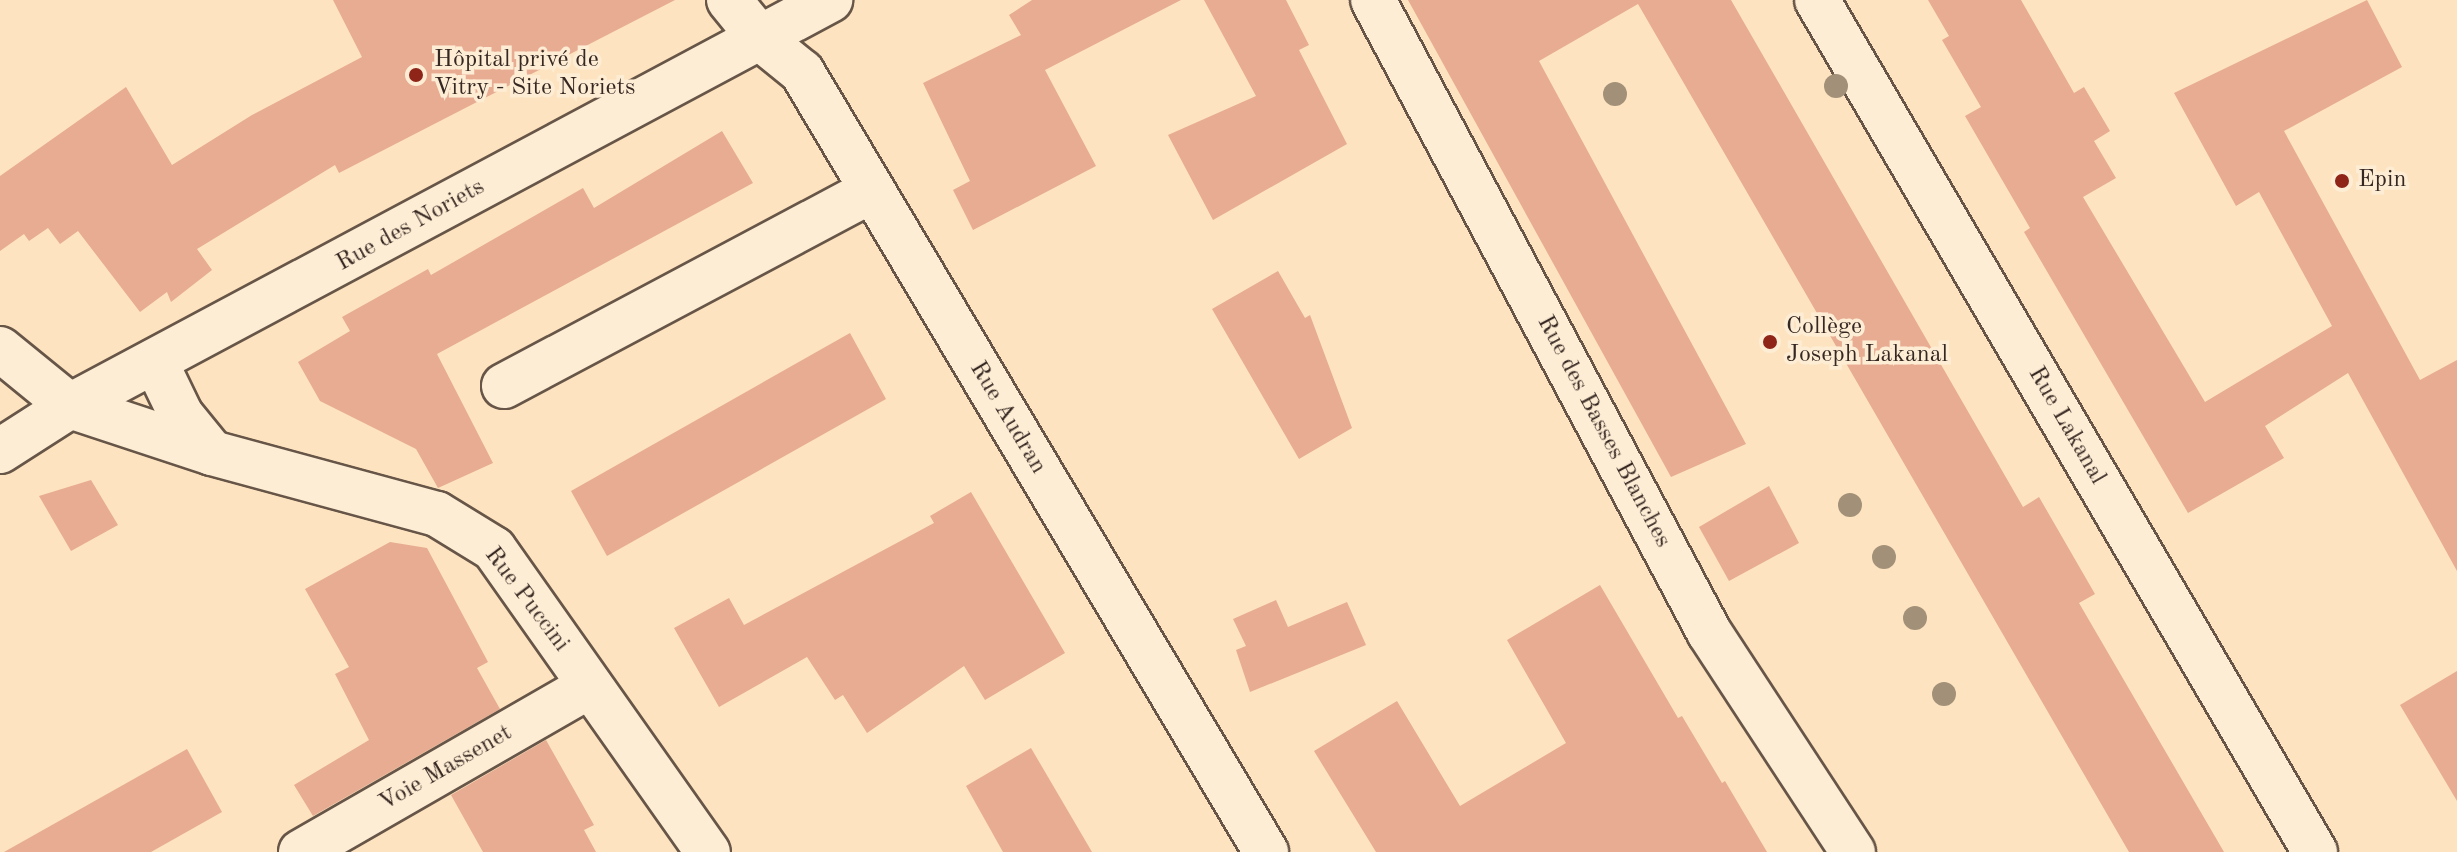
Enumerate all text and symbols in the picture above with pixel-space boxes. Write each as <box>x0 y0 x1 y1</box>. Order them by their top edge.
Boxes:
place label: Hôpital privé de Vitry - Site Noriets <box>434 47 635 103</box>
marker: Hôpital privé de Vitry - Site Noriets <box>405 64 427 86</box>
place label: Epin <box>2358 167 2406 195</box>
marker: Epin <box>2333 172 2351 190</box>
street label: Rue des Noriets <box>332 173 490 279</box>
street label: Rue des Basses Blanches <box>1530 311 1676 553</box>
place label: Collège Joseph Lakanal <box>1786 314 1948 370</box>
marker: Collège Joseph Lakanal <box>1761 333 1779 351</box>
street label: Rue Audran <box>962 357 1052 479</box>
street label: Rue Lakanal <box>2021 362 2111 490</box>
street label: Rue Puccini <box>477 542 575 658</box>
street label: Voie Massenet <box>374 719 518 819</box>

